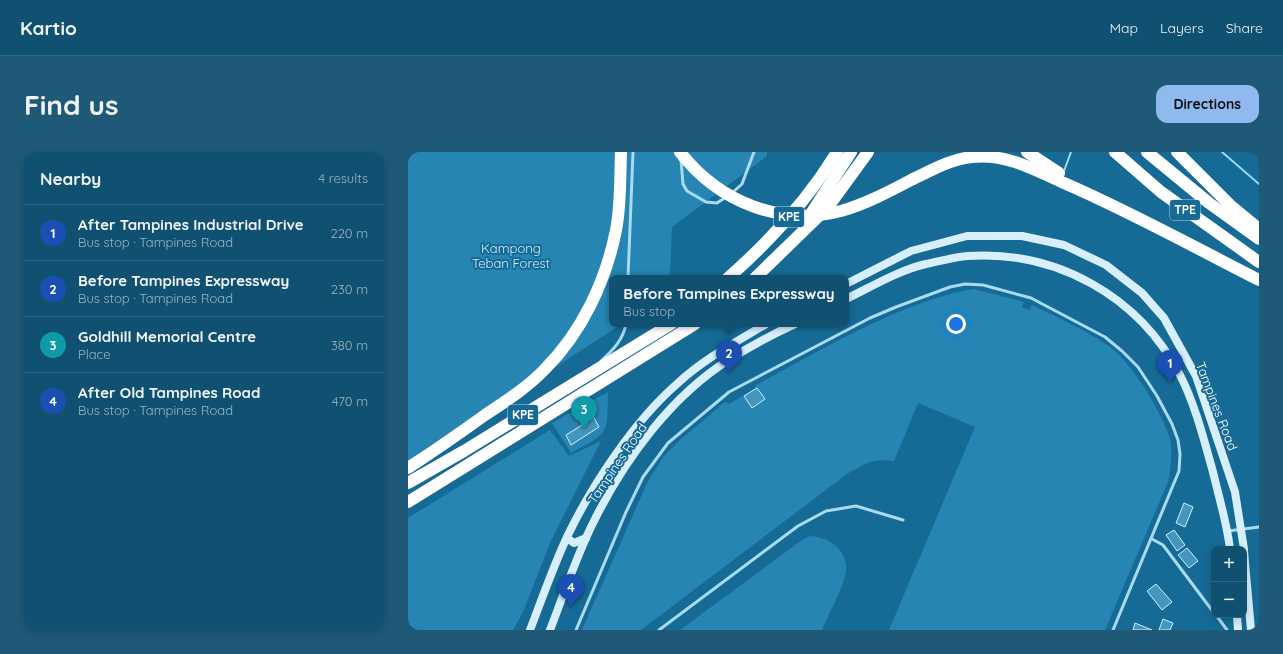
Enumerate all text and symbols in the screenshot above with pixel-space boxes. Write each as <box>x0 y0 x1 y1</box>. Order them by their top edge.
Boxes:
text: Kartio <box>20 16 77 40</box>
text: Map <box>1109 19 1138 37</box>
text: Layers <box>1160 19 1204 37</box>
text: Share <box>1226 19 1263 37</box>
button: Directions <box>1156 85 1259 123</box>
text: Find us <box>24 87 118 122</box>
text: Nearby <box>40 168 101 189</box>
text: 4 results <box>318 170 368 186</box>
road number: TPE <box>1170 200 1200 220</box>
road number: KPE <box>774 207 804 227</box>
text: After Tampines Industrial Drive <box>78 215 304 234</box>
text: 1 <box>50 225 56 241</box>
text: 220 m <box>330 225 368 241</box>
text: Bus stop · Tampines Road <box>78 234 233 250</box>
park label: Kampong Teban Forest <box>472 240 550 271</box>
text: Before Tampines Expressway <box>78 271 289 290</box>
popup <box>609 275 849 327</box>
text: 2 <box>49 281 57 297</box>
text: 230 m <box>331 281 368 297</box>
text: Before Tampines Expressway <box>623 284 835 303</box>
text: Bus stop · Tampines Road <box>78 290 233 306</box>
text: Bus stop <box>623 303 675 319</box>
your location <box>946 314 966 334</box>
text: Goldhill Memorial Centre <box>78 327 256 346</box>
text: 3 <box>50 337 56 353</box>
text: 380 m <box>331 337 368 353</box>
pin: 2 <box>716 340 742 373</box>
text: Place <box>78 346 111 362</box>
pin: 1 <box>1157 350 1183 383</box>
street label: Tampines Road <box>1193 359 1241 453</box>
text: After Old Tampines Road <box>78 383 260 402</box>
text: 4 <box>49 393 57 409</box>
text: 470 m <box>332 393 368 409</box>
pin: 3 <box>571 396 597 429</box>
text: Bus stop · Tampines Road <box>78 402 233 418</box>
road number: KPE <box>508 405 538 425</box>
street label: Tampines Road <box>584 420 650 506</box>
map controls <box>1211 546 1247 618</box>
button: + <box>1211 546 1247 582</box>
pin: 4 <box>558 574 584 607</box>
button: − <box>1211 582 1247 618</box>

